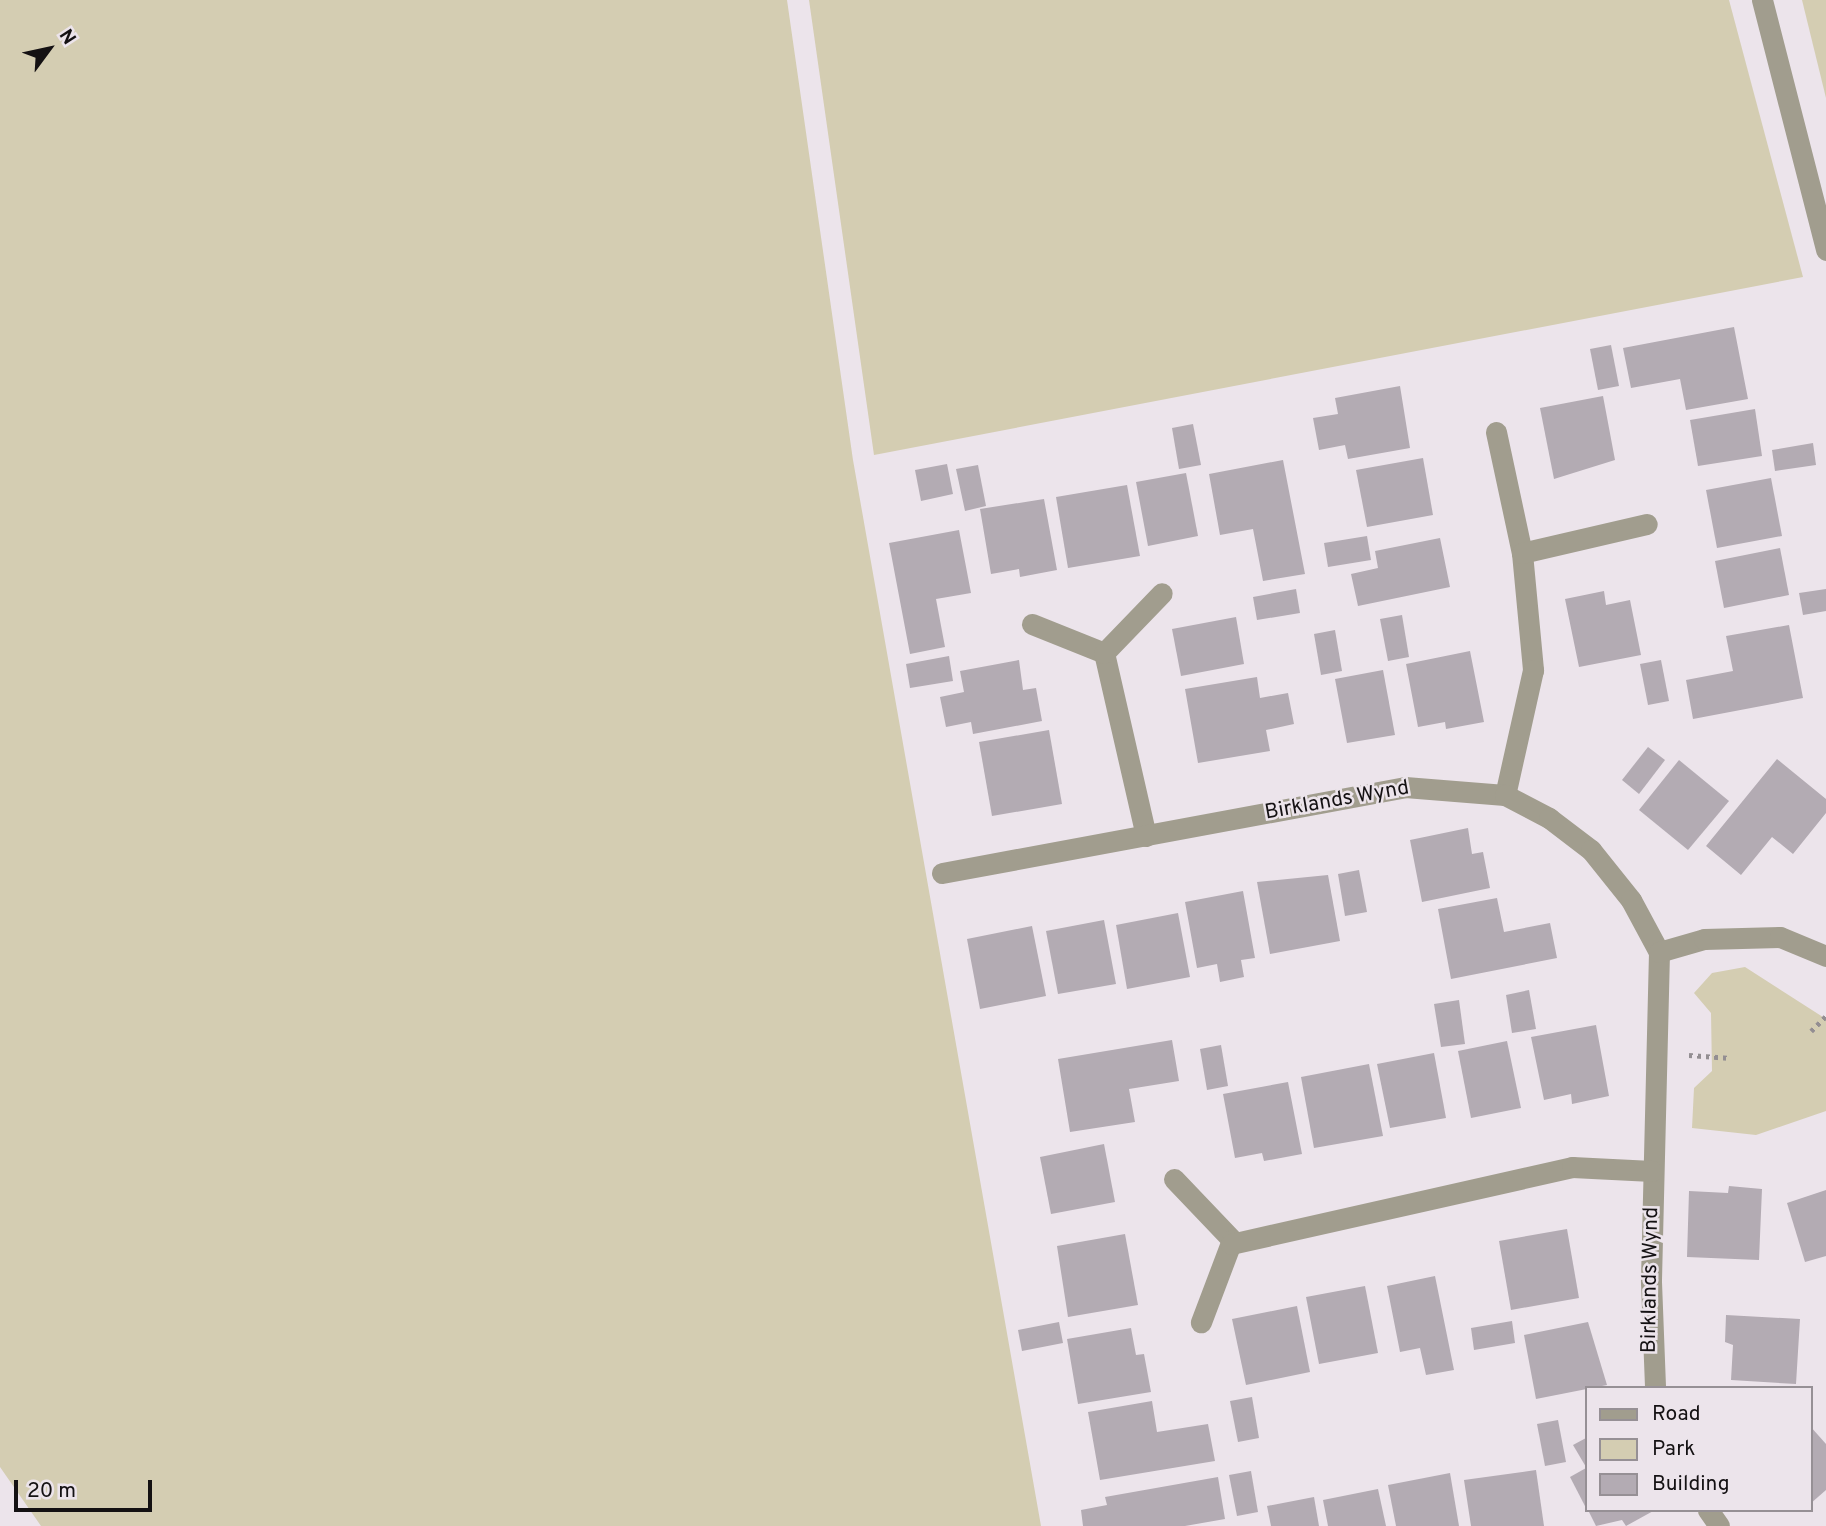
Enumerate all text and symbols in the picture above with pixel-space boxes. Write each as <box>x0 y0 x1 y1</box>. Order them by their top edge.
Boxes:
north arrow <box>14 14 84 84</box>
text: N <box>53 25 80 50</box>
street label: Birklands Wynd <box>1263 776 1411 826</box>
street label: Birklands Wynd <box>1637 1207 1665 1353</box>
legend <box>1584 1386 1812 1512</box>
text: Road <box>1652 1401 1701 1428</box>
text: Park <box>1652 1436 1695 1463</box>
scale bar <box>18 1466 156 1510</box>
text: Building <box>1652 1471 1730 1498</box>
text: 20 m <box>27 1478 76 1505</box>

